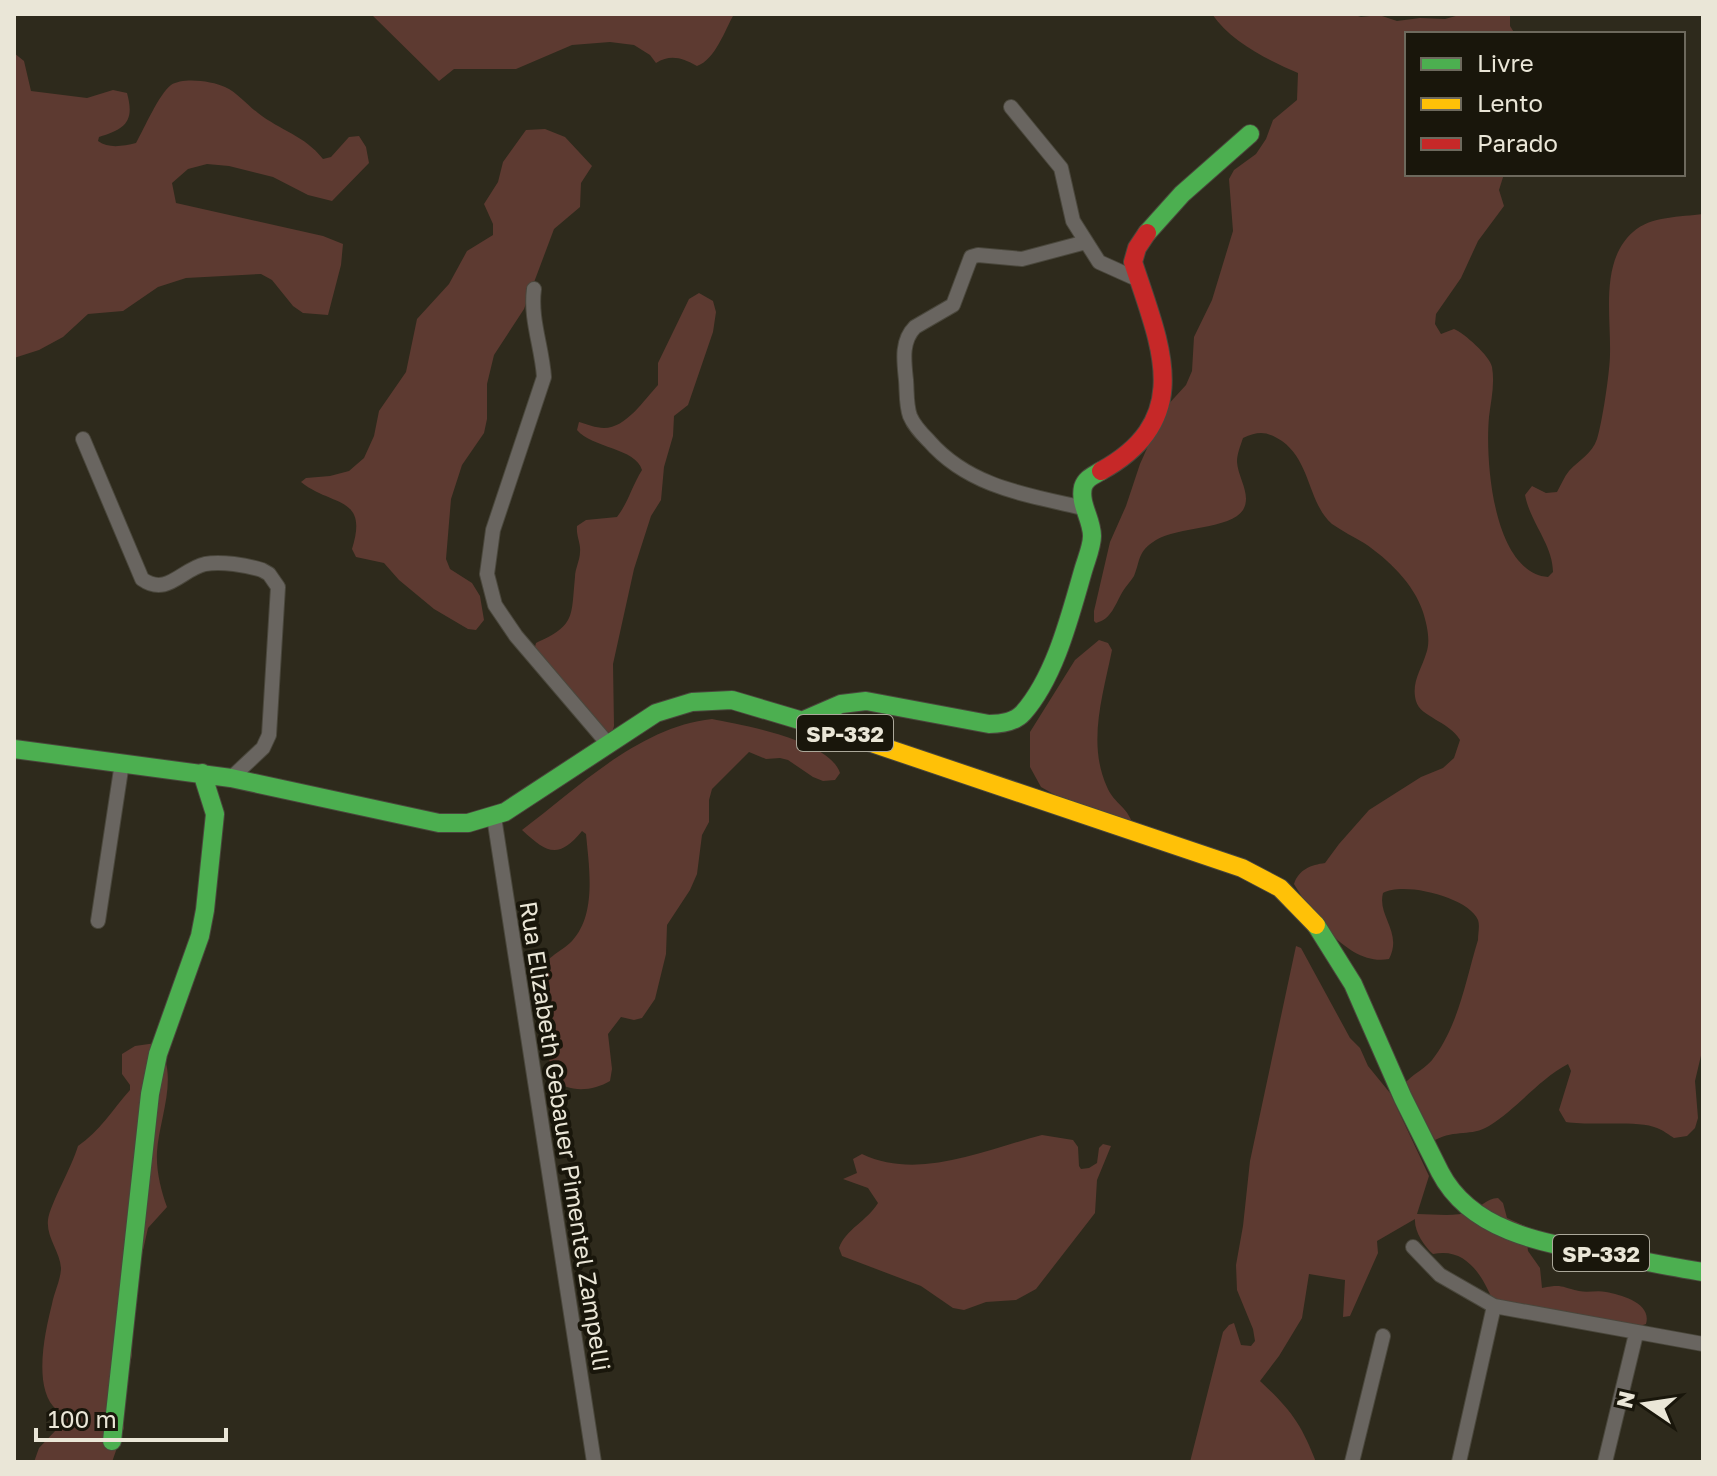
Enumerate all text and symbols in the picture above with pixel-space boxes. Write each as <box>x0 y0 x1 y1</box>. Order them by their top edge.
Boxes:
legend <box>1405 32 1685 176</box>
text: Livre <box>1477 48 1534 77</box>
text: Lento <box>1477 88 1543 117</box>
text: Parado <box>1477 128 1558 157</box>
road number: SP-332 <box>797 715 893 751</box>
street label: Rua Elizabeth Gebauer Pimentel Zampelli <box>515 899 617 1373</box>
road number: SP-332 <box>1553 1235 1649 1271</box>
north arrow <box>1605 1364 1685 1444</box>
text: N <box>1610 1388 1640 1411</box>
scale bar <box>36 1392 226 1442</box>
text: 100 m <box>48 1404 117 1433</box>

